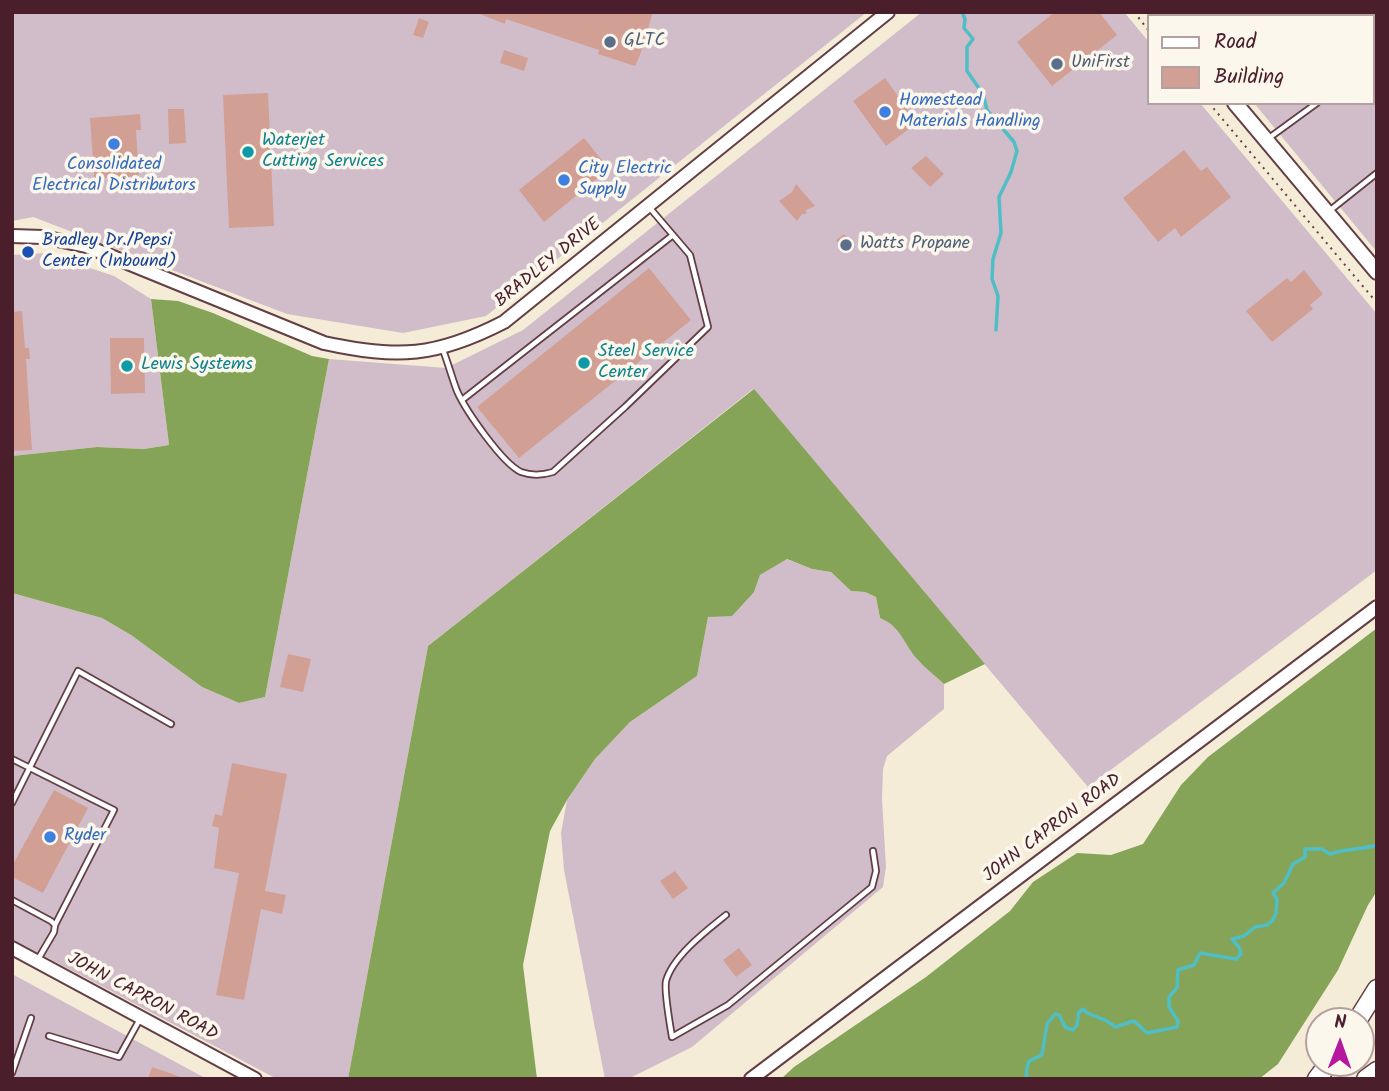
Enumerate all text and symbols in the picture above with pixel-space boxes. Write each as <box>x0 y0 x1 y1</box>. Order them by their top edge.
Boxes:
legend <box>1148 14 1375 105</box>
text: Road <box>1214 26 1256 59</box>
place label: GLTC <box>624 31 665 53</box>
marker: GLTC <box>602 34 618 50</box>
place label: UniFirst <box>1071 53 1130 75</box>
marker: UniFirst <box>1049 56 1065 72</box>
text: Building <box>1214 61 1284 94</box>
place label: Homestead Materials Handling <box>899 91 1041 134</box>
marker: Homestead Materials Handling <box>877 104 893 120</box>
place label: Waterjet Cutting Services <box>262 131 384 174</box>
marker: Consolidated Electrical Distributors <box>106 136 122 152</box>
marker: Waterjet Cutting Services <box>240 144 256 160</box>
place label: Consolidated Electrical Distributors <box>32 155 196 198</box>
place label: City Electric Supply <box>578 159 672 202</box>
marker: City Electric Supply <box>556 172 572 188</box>
street label: BRADLEY DRIVE <box>492 215 606 313</box>
place label: Bradley Dr./Pepsi Center (Inbound) <box>42 231 177 274</box>
place label: Watts Propane <box>860 234 970 256</box>
marker: Watts Propane <box>838 237 854 253</box>
marker: Bradley Dr./Pepsi Center (Inbound) <box>20 244 36 260</box>
place label: Steel Service Center <box>598 342 694 384</box>
place label: Lewis Systems <box>141 355 253 377</box>
marker: Steel Service Center <box>576 355 592 371</box>
marker: Lewis Systems <box>119 358 135 374</box>
street label: JOHN CAPRON ROAD <box>980 770 1126 888</box>
place label: Ryder <box>64 826 106 848</box>
marker: Ryder <box>42 829 58 845</box>
street label: JOHN CAPRON ROAD <box>63 949 221 1047</box>
north arrow <box>1305 1007 1375 1077</box>
text: N <box>1334 1008 1347 1038</box>

